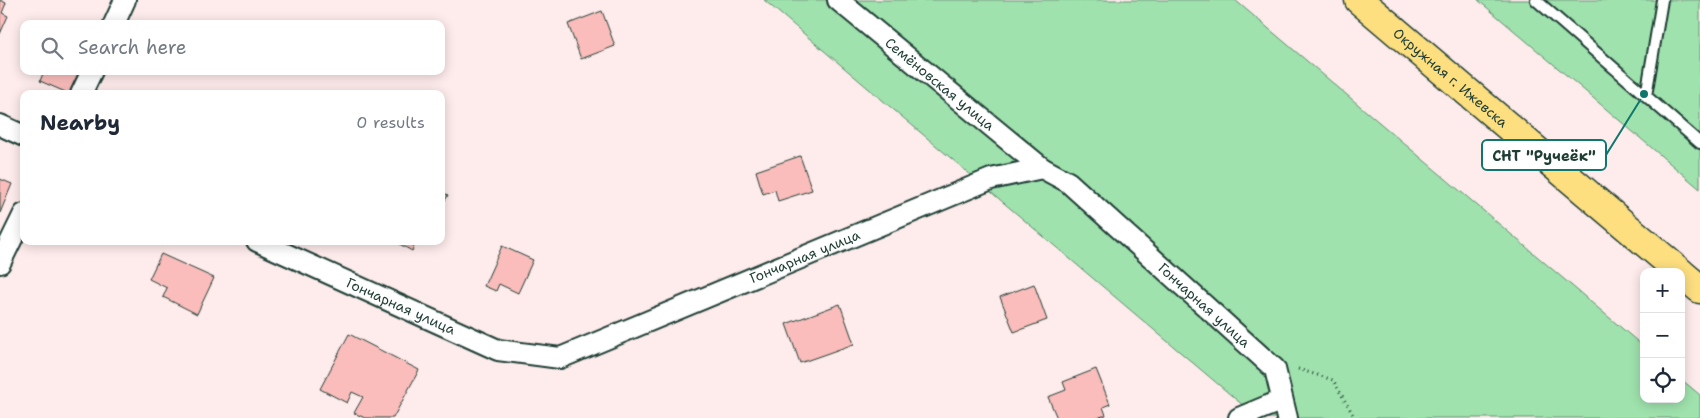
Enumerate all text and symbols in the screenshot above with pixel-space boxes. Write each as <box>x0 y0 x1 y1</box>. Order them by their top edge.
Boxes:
search box <box>20 20 445 75</box>
street label: Окружная г. Ижевска <box>1389 24 1512 131</box>
icon: search <box>38 34 66 62</box>
street label: Семёновская улица <box>881 34 999 134</box>
text: Search here <box>78 35 187 60</box>
text: Nearby <box>40 109 120 137</box>
text: 0 results <box>356 112 425 133</box>
callout: СНТ "Ручеёк" <box>1482 140 1606 170</box>
text: СНТ "Ручеёк" <box>1492 146 1596 166</box>
street label: Гончарная улица <box>747 225 863 287</box>
street label: Гончарная улица <box>1154 259 1254 351</box>
map controls <box>1640 268 1685 403</box>
button: + <box>1640 268 1685 313</box>
street label: Гончарная улица <box>344 274 459 339</box>
button: − <box>1640 313 1685 358</box>
button: locate <box>1640 358 1685 403</box>

